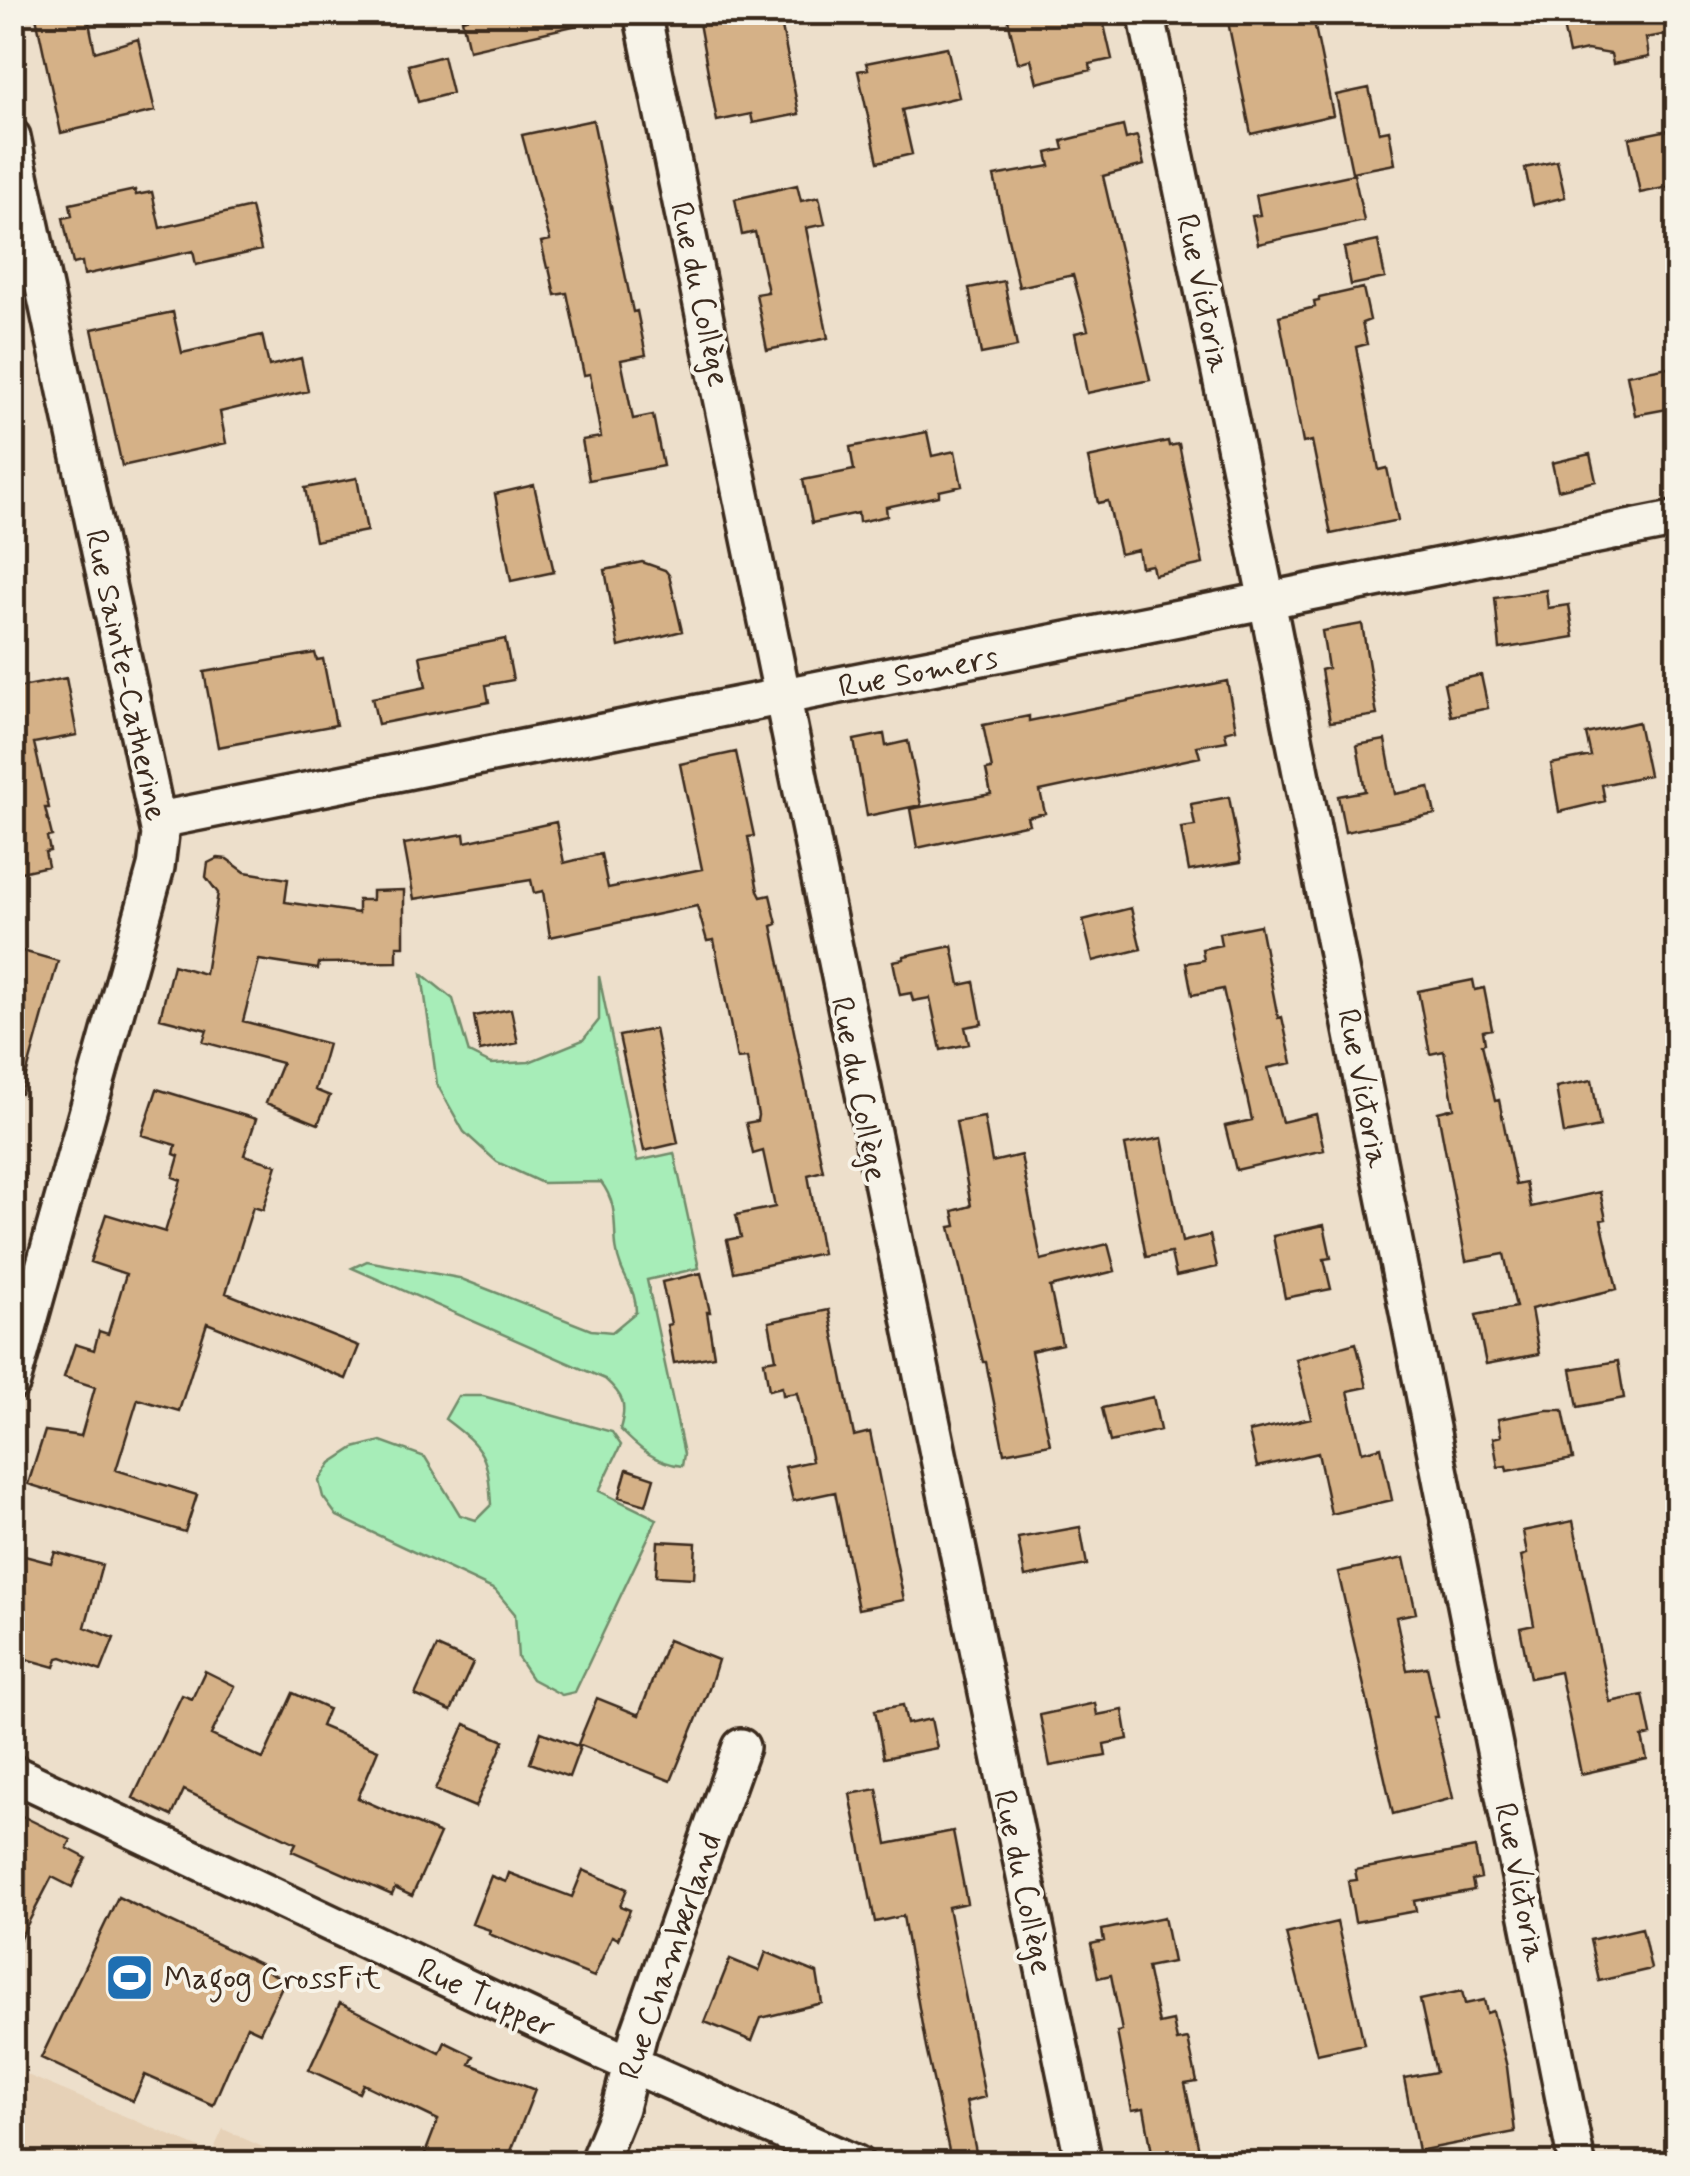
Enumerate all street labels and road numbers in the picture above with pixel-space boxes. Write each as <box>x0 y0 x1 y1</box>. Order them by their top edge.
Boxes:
street label: Rue du Collège <box>659 198 739 391</box>
street label: Rue Victoria <box>1165 210 1239 377</box>
street label: Rue Sainte-Catherine <box>74 526 176 825</box>
street label: Rue Somers <box>835 637 1002 709</box>
street label: Rue du Collège <box>820 993 897 1185</box>
street label: Rue Victoria <box>1326 1005 1398 1172</box>
street label: Rue du Collège <box>982 1786 1062 1979</box>
street label: Rue Victoria <box>1483 1799 1555 1966</box>
street label: Rue Chamberland <box>609 1828 733 2085</box>
street label: Rue Tupper <box>410 1948 562 2049</box>

